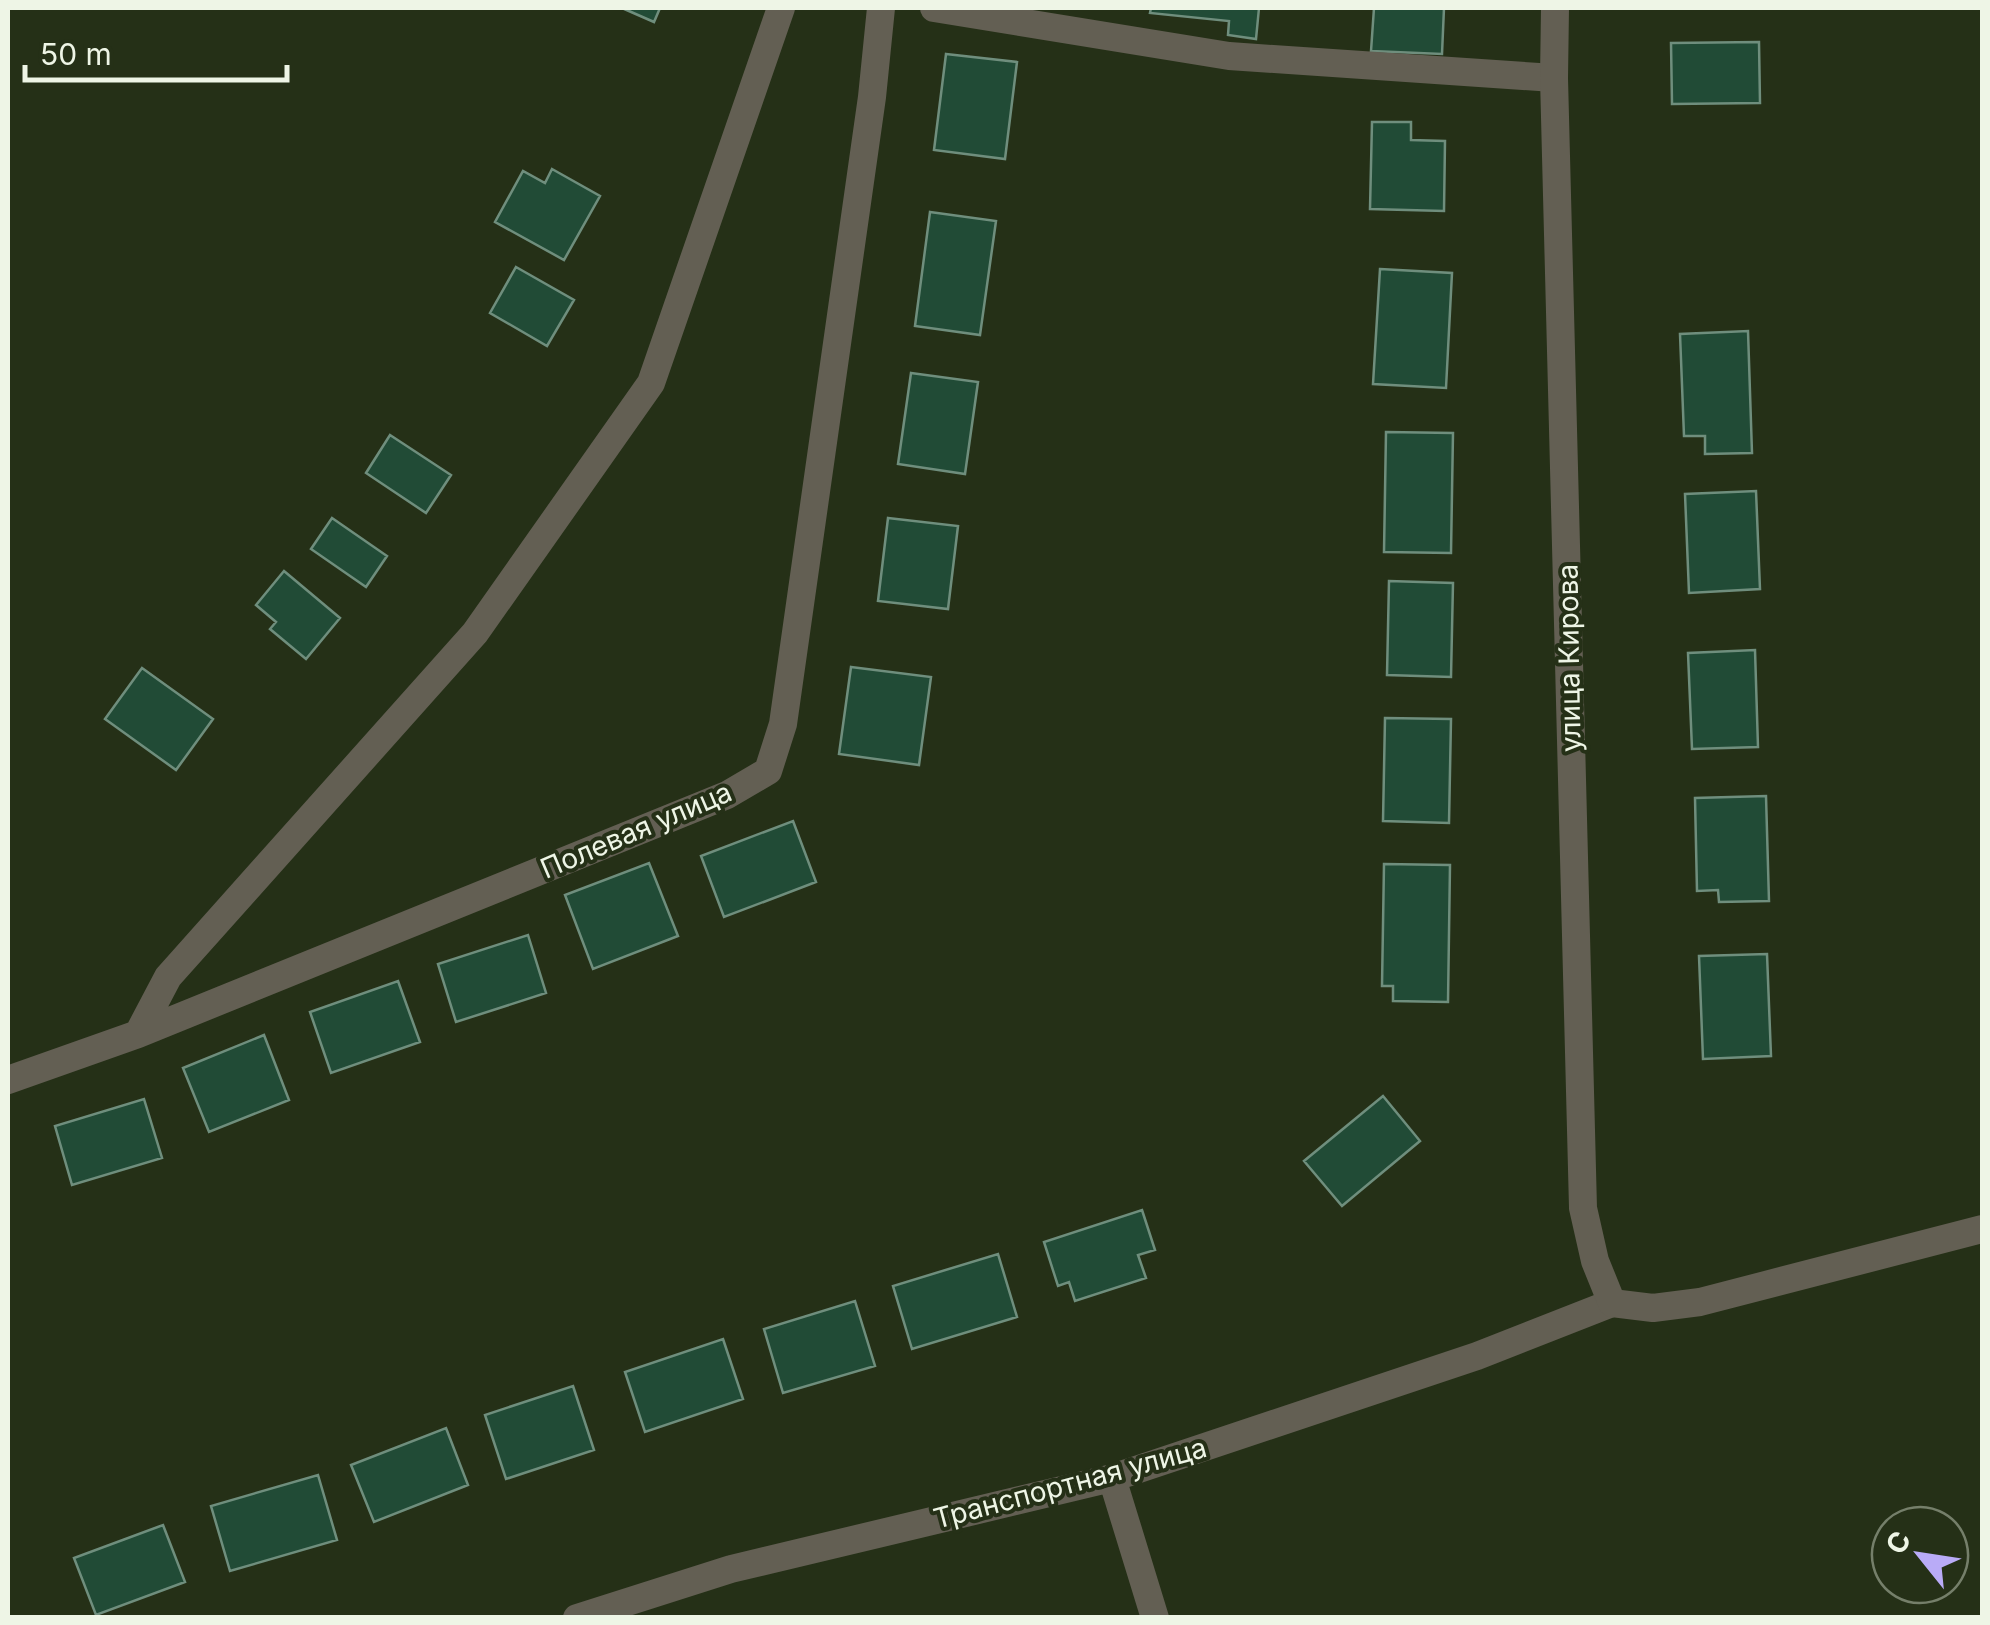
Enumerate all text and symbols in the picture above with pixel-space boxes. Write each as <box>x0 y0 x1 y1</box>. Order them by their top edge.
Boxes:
scale bar <box>25 20 288 82</box>
text: 50 m <box>40 36 112 72</box>
street label: улица Кирова <box>1550 564 1588 752</box>
street label: Полевая улица <box>535 774 737 886</box>
street label: Транспортная улица <box>930 1430 1210 1536</box>
north arrow <box>1870 1505 1970 1605</box>
text: С <box>1878 1525 1918 1560</box>

